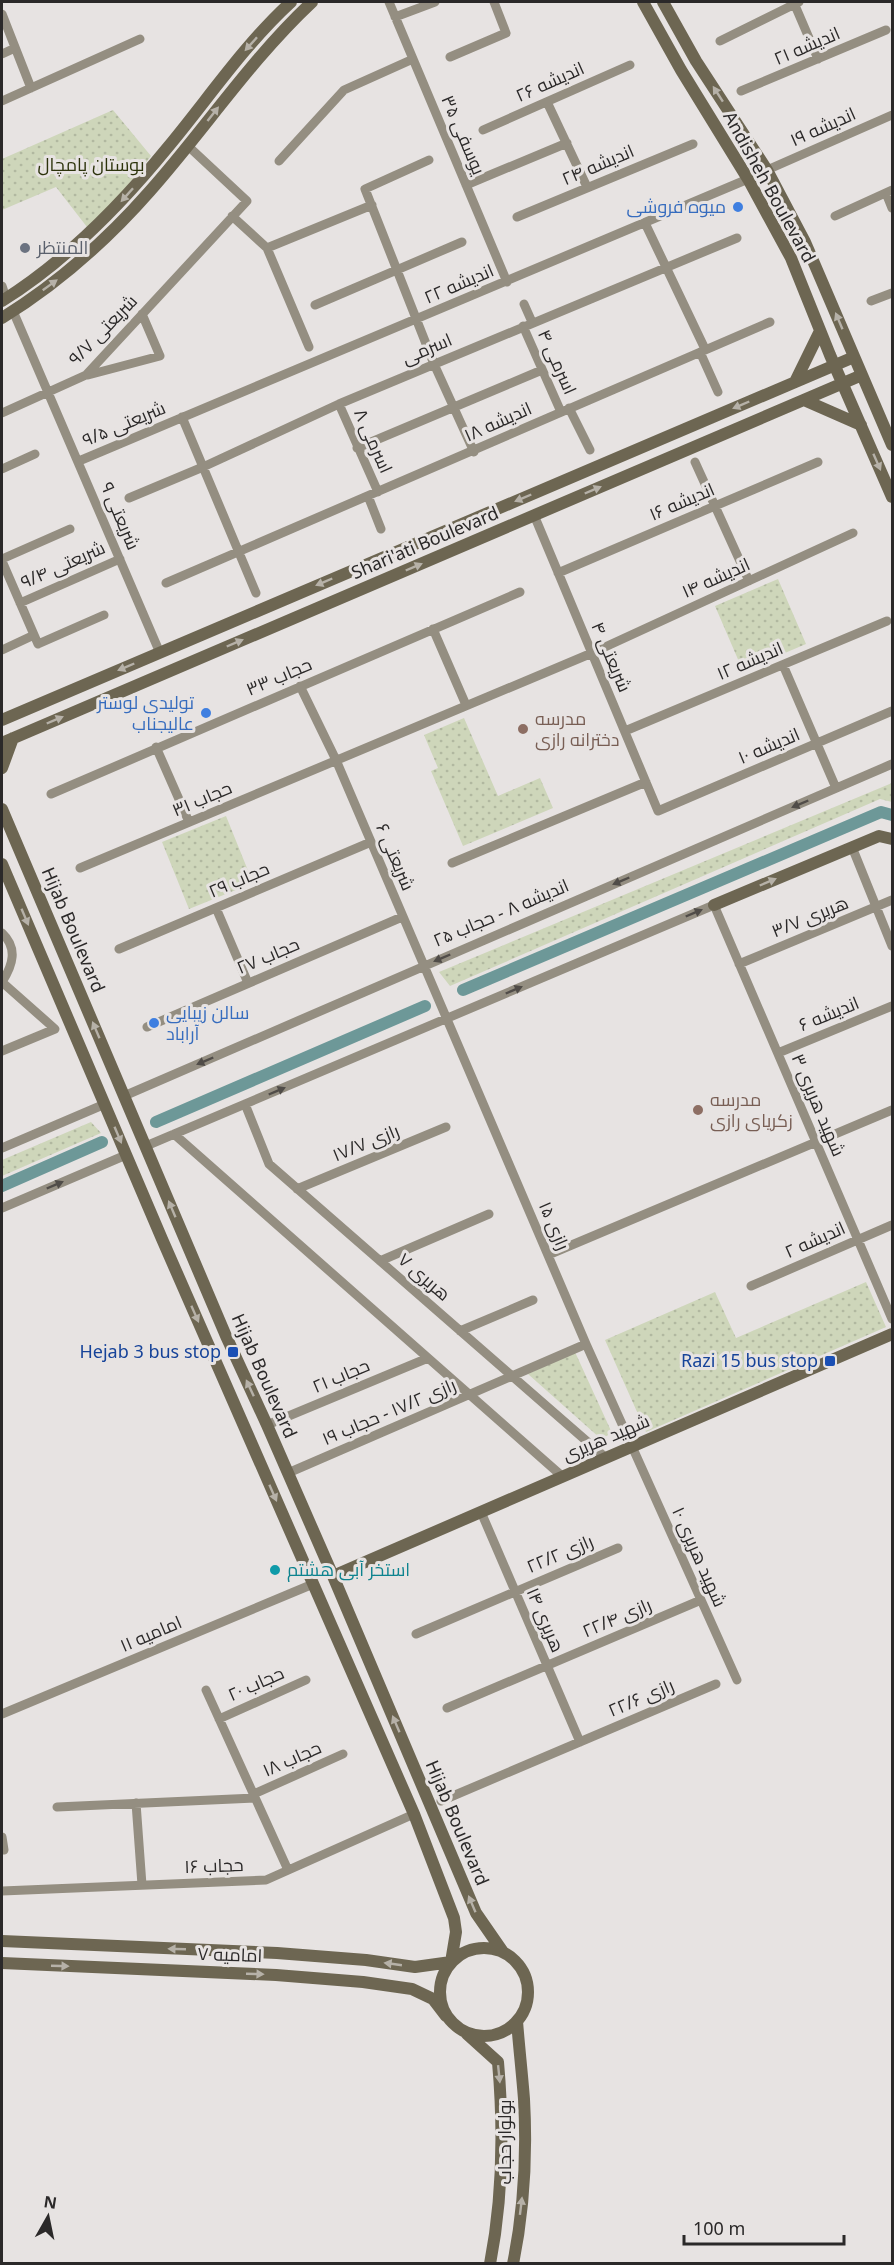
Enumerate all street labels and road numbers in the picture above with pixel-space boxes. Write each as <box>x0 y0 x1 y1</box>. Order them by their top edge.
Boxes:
street label: اندیشه ۲۱ <box>770 20 843 70</box>
street label: اندیشه ۲۶ <box>511 55 588 107</box>
street label: یوسفی ۳۵ <box>436 91 491 178</box>
street label: اندیشه ۱۹ <box>786 101 859 151</box>
street label: Andisheh Boulevard <box>718 107 821 266</box>
street label: اندیشه ۲۴ <box>558 138 637 190</box>
street label: اندیشه ۲۲ <box>420 258 497 309</box>
street label: شریعتی ۹/۷ <box>63 289 142 370</box>
street label: اسرمی ۴ <box>533 325 583 398</box>
street label: اسرمی <box>398 327 455 369</box>
street label: شریعتی ۹/۵ <box>78 395 169 451</box>
street label: اندیشه ۱۸ <box>460 396 535 447</box>
street label: اسرمی ۸ <box>349 405 399 477</box>
street label: اندیشه ۱۶ <box>645 477 718 526</box>
street label: شریعتی ۹ <box>96 478 146 553</box>
street label: Shari'ati Boulevard <box>347 500 502 584</box>
street label: شریعتی ۹/۴ <box>17 535 109 593</box>
street label: اندیشه ۱۴ <box>678 551 753 603</box>
street label: شریعتی ۴ <box>586 618 637 695</box>
street label: اندیشه ۱۲ <box>713 635 786 685</box>
street label: حجاب ۳۳ <box>242 651 315 701</box>
street label: اندیشه ۱۰ <box>734 721 803 769</box>
street label: حجاب ۳۱ <box>168 775 235 821</box>
street label: شریعتی ۶ <box>371 819 421 894</box>
street label: حجاب ۲۹ <box>205 856 273 903</box>
street label: Hijab Boulevard <box>37 863 111 996</box>
street label: اندیشه ۸ - حجاب ۲۵ <box>429 873 572 952</box>
street label: هریری ۳/۷ <box>768 890 852 942</box>
street label: حجاب ۲۷ <box>233 931 303 979</box>
street label: اندیشه ۶ <box>795 990 862 1036</box>
street label: شهید هریری ۳ <box>787 1050 851 1160</box>
street label: رازی ۱۷/۷ <box>329 1118 403 1166</box>
street label: رازی ۱۵ <box>534 1198 576 1254</box>
street label: اندیشه ۲ <box>780 1215 849 1263</box>
street label: هریری ۷ <box>393 1247 456 1306</box>
street label: Hijab Boulevard <box>227 1309 303 1442</box>
street label: حجاب ۲۱ <box>308 1352 373 1398</box>
street label: رازی ۱۷/۲ - حجاب ۱۹ <box>318 1372 459 1450</box>
street label: شهید هریری <box>558 1408 653 1466</box>
street label: شهید هریری ۱۰ <box>667 1503 733 1610</box>
street label: رازی ۲۲/۲ <box>523 1528 597 1578</box>
street label: هریری ۱۴ <box>522 1584 570 1656</box>
street label: رازی ۲۲/۴ <box>578 1592 655 1642</box>
street label: امامیه ۱۱ <box>116 1609 185 1657</box>
street label: حجاب ۲۰ <box>224 1660 287 1706</box>
street label: رازی ۲۲/۶ <box>604 1672 677 1722</box>
street label: حجاب ۱۸ <box>258 1735 325 1782</box>
street label: Hijab Boulevard <box>421 1756 495 1889</box>
street label: حجاب ۱۶ <box>184 1852 244 1878</box>
street label: امامیه ۷ <box>197 1941 263 1967</box>
street label: بولوار حجاب <box>492 2099 516 2185</box>

